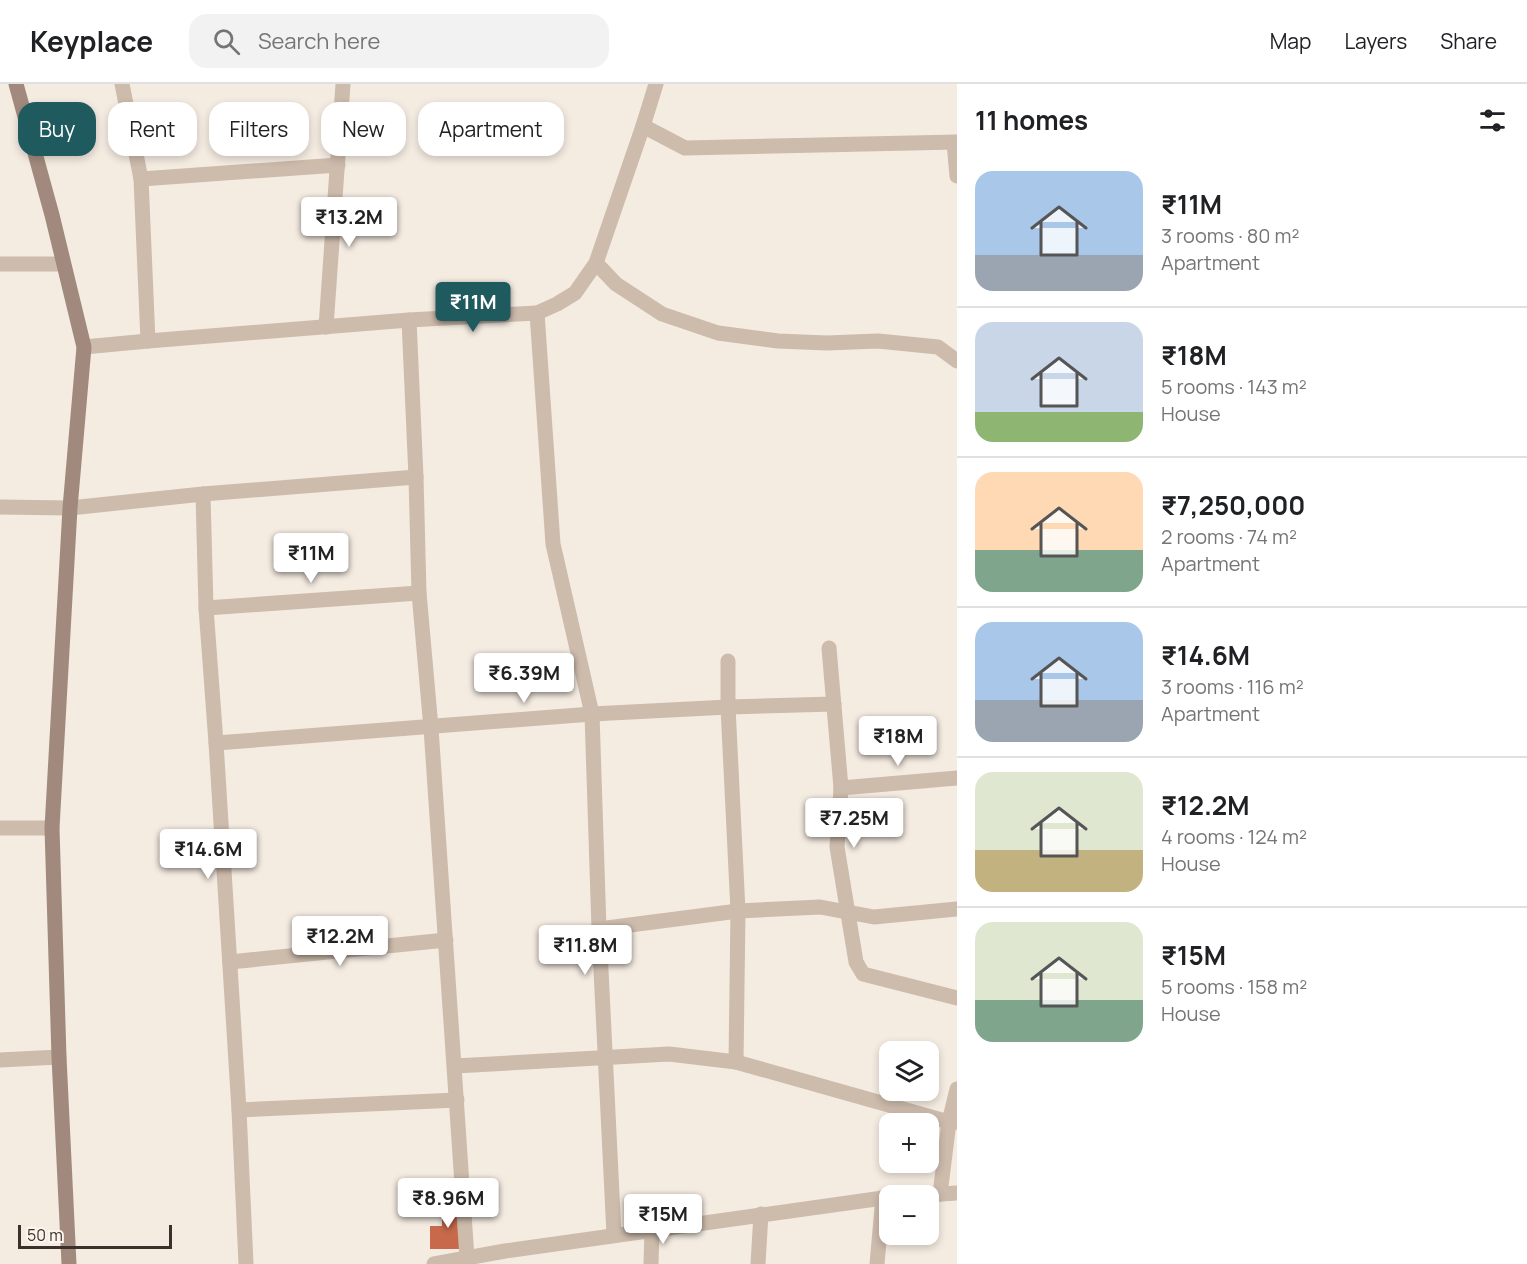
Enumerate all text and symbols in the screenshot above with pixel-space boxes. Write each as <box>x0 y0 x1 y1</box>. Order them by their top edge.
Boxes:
search box <box>189 14 609 68</box>
text: Keyplace <box>30 22 153 60</box>
icon: search <box>210 25 243 58</box>
text: Search here <box>258 26 380 56</box>
text: Map <box>1270 27 1311 55</box>
text: Layers <box>1344 27 1407 55</box>
text: Share <box>1440 27 1497 55</box>
chip: Buy <box>18 102 96 156</box>
chip: Rent <box>108 102 197 156</box>
chip: Filters <box>209 102 309 156</box>
chip: New <box>321 102 406 156</box>
chip: Apartment <box>418 102 564 156</box>
text: 11 homes <box>975 102 1088 138</box>
icon: filters <box>1476 104 1509 137</box>
text: ₹11M <box>1161 186 1222 222</box>
icon: home <box>1023 195 1095 267</box>
pin: ₹13.2M <box>300 197 398 248</box>
text: ₹13.2M <box>315 203 383 230</box>
text: 3 rooms · 80 m² <box>1161 222 1300 249</box>
text: Apartment <box>1161 249 1260 276</box>
pin: ₹11M <box>437 282 509 333</box>
text: ₹11M <box>450 288 496 315</box>
text: ₹18M <box>1161 337 1227 373</box>
icon: home <box>1023 346 1095 418</box>
text: 5 rooms · 143 m² <box>1161 373 1307 400</box>
text: House <box>1161 400 1221 427</box>
text: ₹7,250,000 <box>1161 487 1305 523</box>
icon: home <box>1023 496 1095 568</box>
text: 2 rooms · 74 m² <box>1161 523 1297 550</box>
pin: ₹11M <box>275 533 347 584</box>
text: ₹11M <box>288 539 334 566</box>
text: Apartment <box>1161 550 1260 577</box>
text: ₹14.6M <box>1161 637 1250 673</box>
icon: home <box>1023 646 1095 718</box>
pin: ₹6.39M <box>475 653 573 704</box>
text: ₹6.39M <box>488 659 560 686</box>
text: 3 rooms · 116 m² <box>1161 673 1304 700</box>
text: Apartment <box>1161 700 1260 727</box>
pin: ₹18M <box>862 716 934 767</box>
text: ₹18M <box>873 722 923 749</box>
text: ₹12.2M <box>1161 787 1250 823</box>
icon: home <box>1023 796 1095 868</box>
pin: ₹7.25M <box>805 798 903 849</box>
text: ₹7.25M <box>819 804 889 831</box>
text: 4 rooms · 124 m² <box>1161 823 1307 850</box>
pin: ₹14.6M <box>159 829 257 880</box>
text: ₹14.6M <box>174 835 242 862</box>
text: House <box>1161 850 1221 877</box>
pin: ₹12.2M <box>291 916 389 967</box>
text: ₹12.2M <box>306 922 374 949</box>
pin: ₹11.8M <box>536 925 634 976</box>
text: ₹11.8M <box>553 931 617 958</box>
text: ₹15M <box>1161 937 1226 973</box>
icon: home <box>1023 946 1095 1018</box>
text: 5 rooms · 158 m² <box>1161 973 1307 1000</box>
text: House <box>1161 1000 1221 1027</box>
map controls <box>879 1041 939 1245</box>
button: layers <box>879 1041 939 1101</box>
button: + <box>879 1113 939 1173</box>
pin: ₹8.96M <box>399 1178 497 1229</box>
text: ₹8.96M <box>412 1184 484 1211</box>
button: − <box>879 1185 939 1245</box>
pin: ₹15M <box>627 1194 699 1245</box>
text: ₹15M <box>638 1200 688 1227</box>
scale bar <box>18 1222 172 1250</box>
text: 50 m <box>27 1224 63 1246</box>

